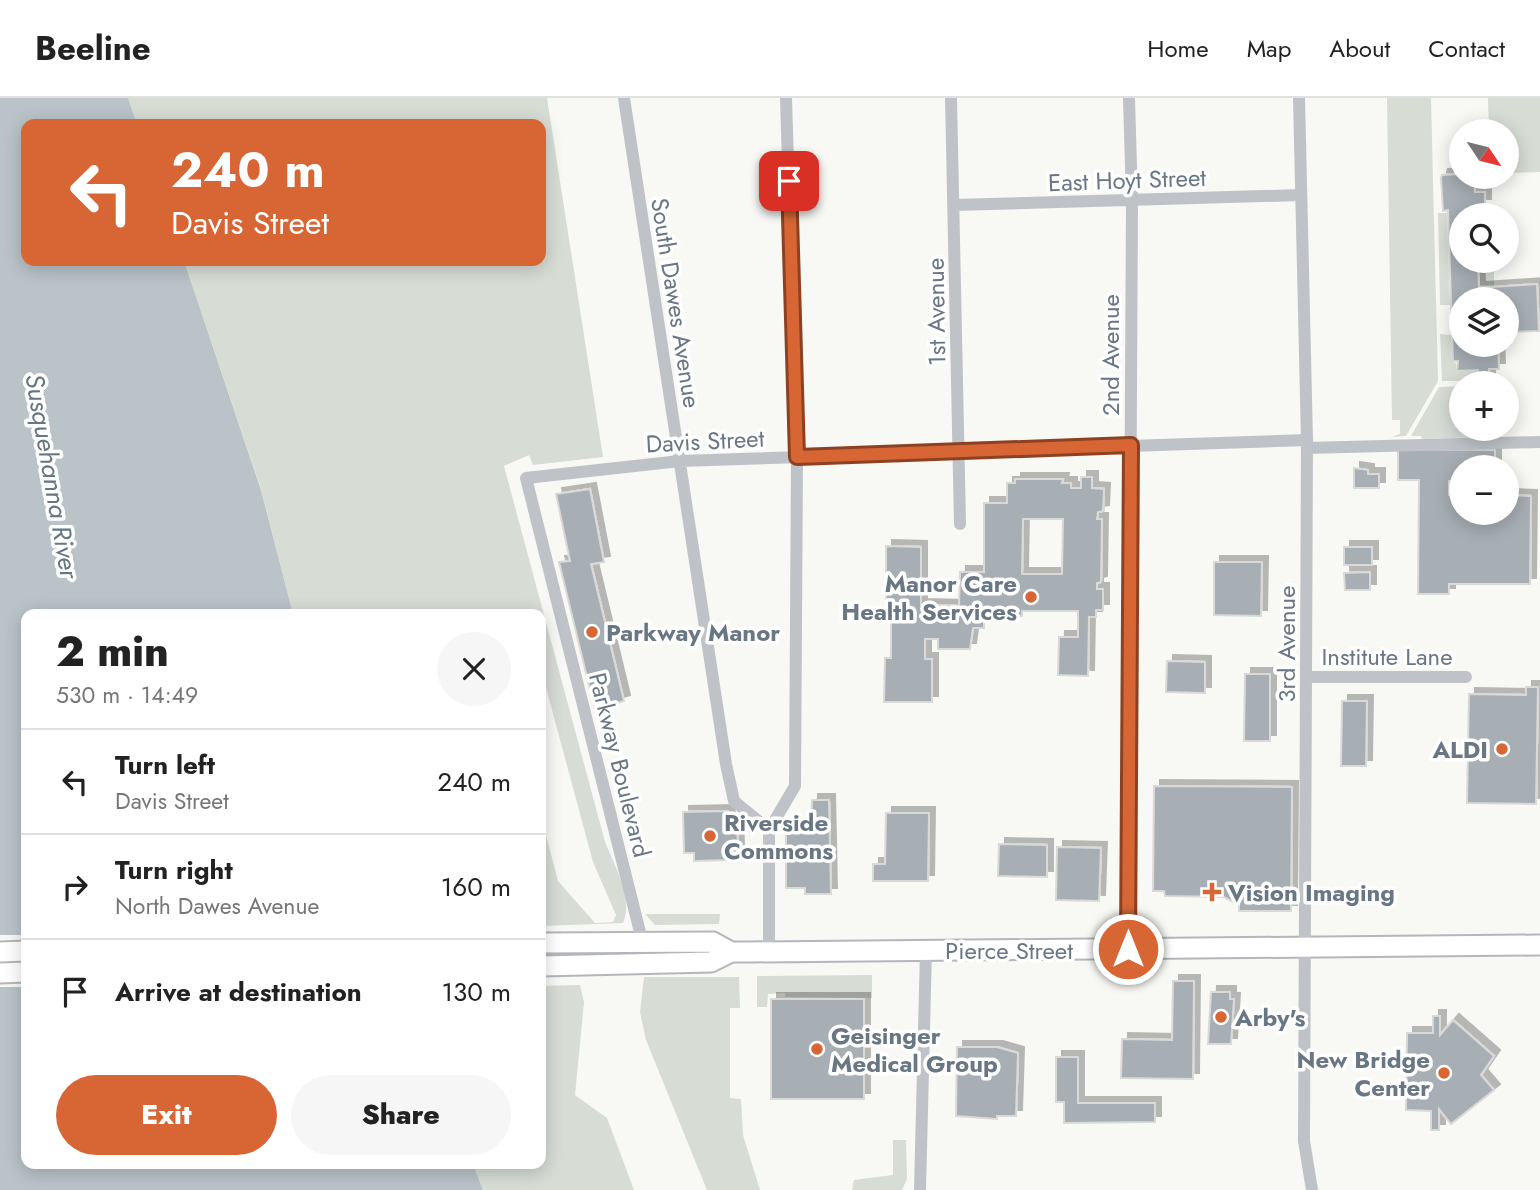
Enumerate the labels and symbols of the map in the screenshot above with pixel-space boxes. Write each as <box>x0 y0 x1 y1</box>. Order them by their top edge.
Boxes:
north arrow <box>1449 119 1519 189</box>
pin <box>759 151 819 211</box>
street label: East Hoyt Street <box>1047 160 1207 200</box>
street label: South Dawes Avenue <box>642 196 710 410</box>
street label: 1st Avenue <box>918 258 954 366</box>
street label: 2nd Avenue <box>1093 294 1128 416</box>
water label: Susquehanna River <box>15 371 89 583</box>
street label: Davis Street <box>645 420 765 462</box>
place label: Manor Care Health Services <box>841 566 1017 629</box>
street label: 3rd Avenue <box>1269 586 1304 702</box>
marker: Manor Care Health Services <box>1023 589 1039 605</box>
place label: Parkway Manor <box>606 615 780 650</box>
marker: Parkway Manor <box>584 624 600 640</box>
street label: Institute Lane <box>1321 639 1453 674</box>
street label: Parkway Boulevard <box>580 669 660 861</box>
place label: ALDI <box>1431 732 1488 767</box>
marker: ALDI <box>1494 741 1510 757</box>
place label: Riverside Commons <box>724 805 833 868</box>
marker: Riverside Commons <box>702 828 718 844</box>
place label: Vision Imaging <box>1227 875 1395 910</box>
marker: Vision Imaging <box>1202 882 1222 902</box>
position arrow <box>1091 912 1165 986</box>
street label: Pierce Street <box>945 933 1073 968</box>
place label: Arby's <box>1234 1000 1305 1035</box>
marker: Arby's <box>1213 1009 1229 1025</box>
place label: Geisinger Medical Group <box>831 1018 998 1081</box>
marker: Geisinger Medical Group <box>809 1041 825 1057</box>
place label: New Bridge Center <box>1296 1042 1430 1105</box>
marker: New Bridge Center <box>1436 1065 1452 1081</box>

